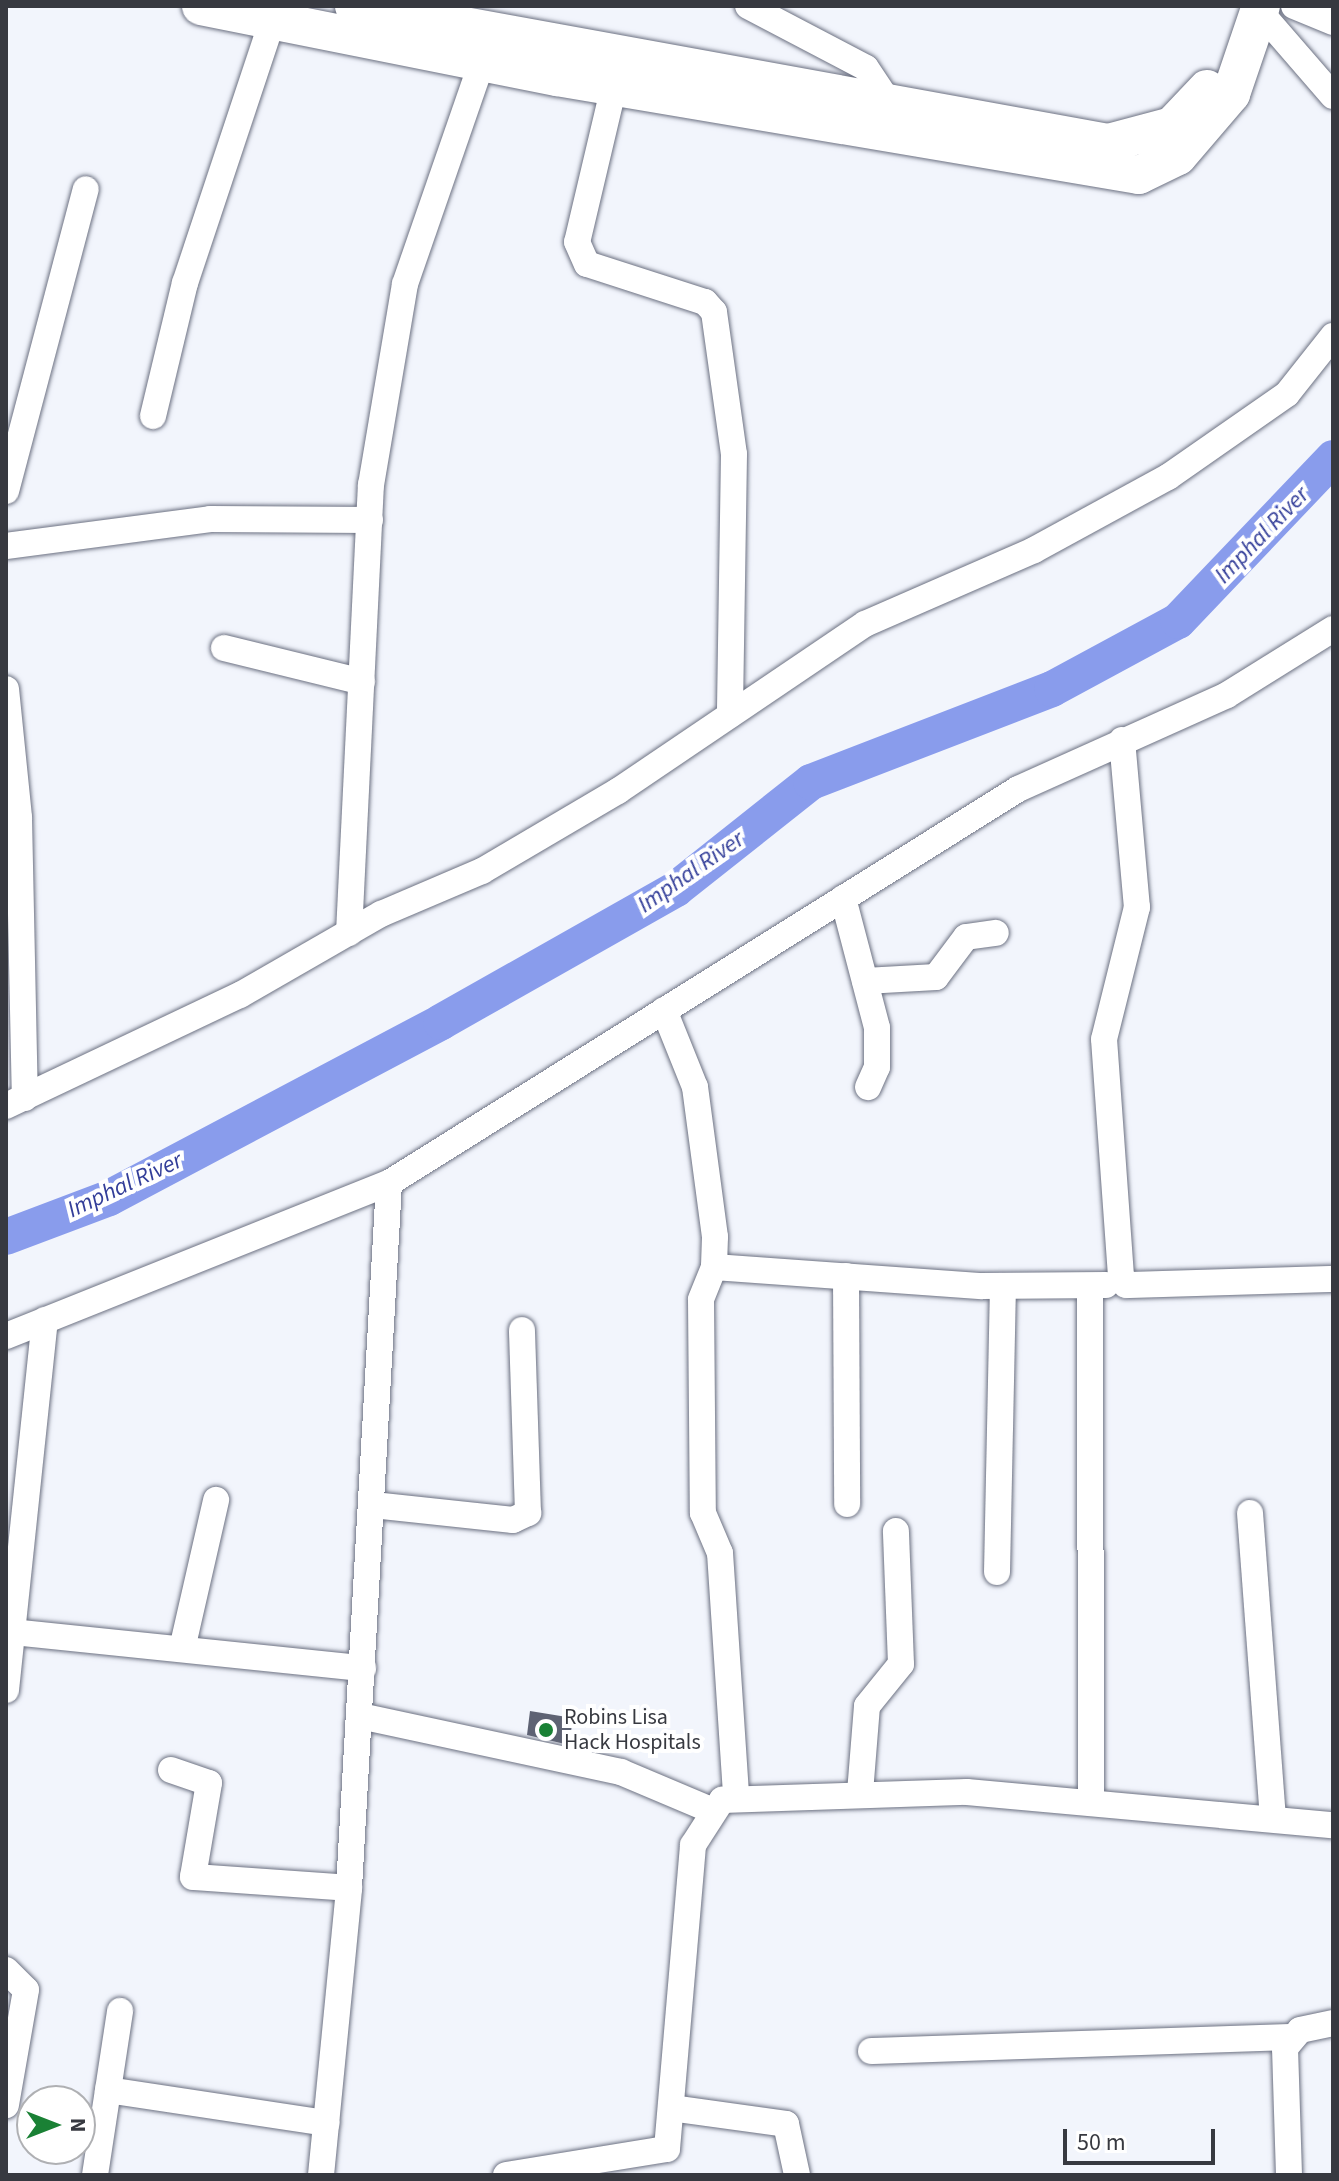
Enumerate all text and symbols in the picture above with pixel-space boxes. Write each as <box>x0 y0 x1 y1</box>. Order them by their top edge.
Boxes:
water label: Imphal River <box>1209 481 1315 589</box>
water label: Imphal River <box>632 825 750 919</box>
water label: Imphal River <box>63 1146 187 1224</box>
place label: Robins Lisa Hack Hospitals <box>564 1704 701 1756</box>
marker: Robins Lisa Hack Hospitals <box>535 1719 557 1741</box>
north arrow <box>16 2085 96 2165</box>
scale bar <box>1067 2113 1219 2163</box>
text: N <box>62 2118 94 2132</box>
text: 50 m <box>1077 2125 1126 2160</box>

